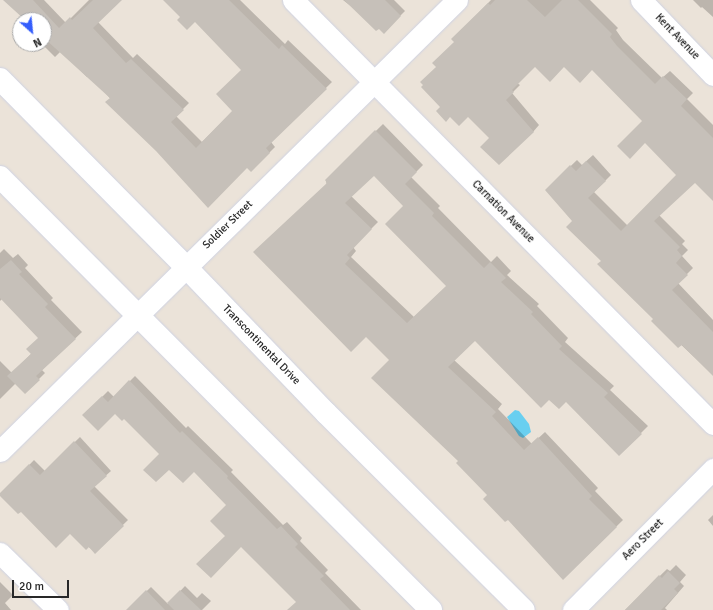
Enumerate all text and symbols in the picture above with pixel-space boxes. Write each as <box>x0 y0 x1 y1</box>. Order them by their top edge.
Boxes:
street label: Kent Avenue <box>652 11 702 63</box>
north arrow <box>12 12 52 52</box>
text: N <box>31 35 44 50</box>
street label: Carnation Avenue <box>469 178 537 246</box>
street label: Soldier Street <box>200 198 256 252</box>
street label: Transcontinental Drive <box>219 302 303 388</box>
street label: Aero Street <box>620 517 666 563</box>
scale bar <box>14 572 71 598</box>
text: 20 m <box>19 579 44 594</box>

